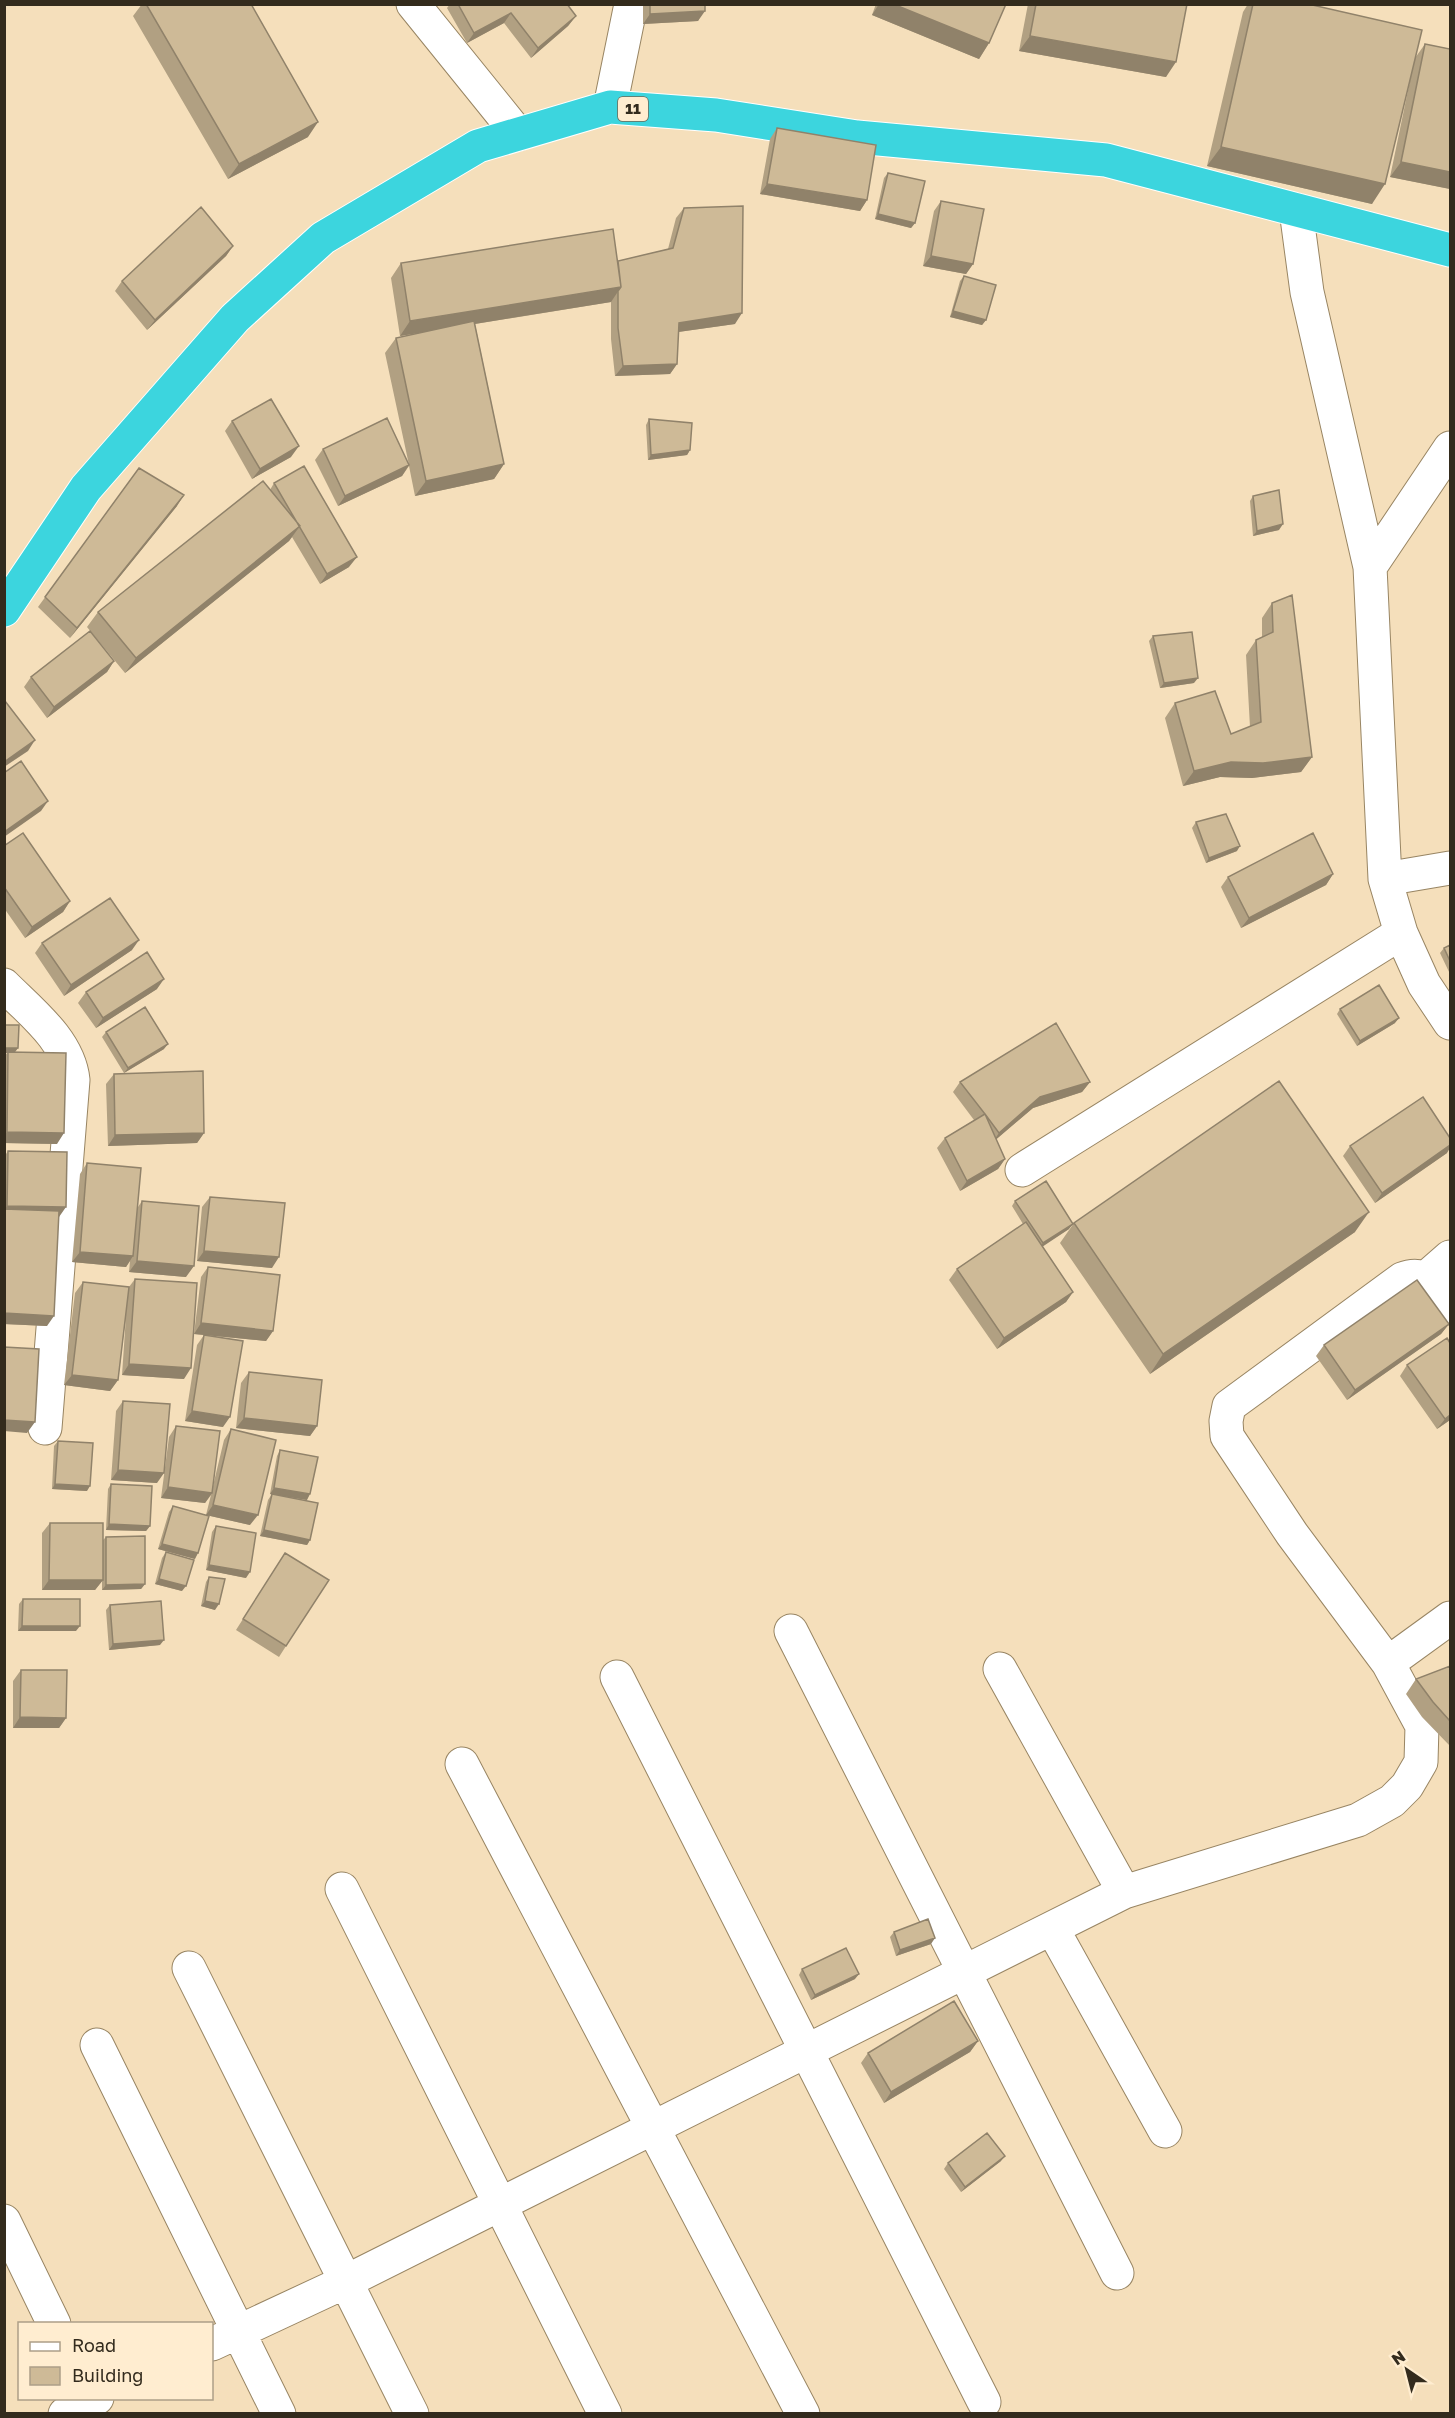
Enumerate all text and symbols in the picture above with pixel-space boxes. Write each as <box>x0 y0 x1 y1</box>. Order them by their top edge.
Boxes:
road number: 11 <box>618 97 648 121</box>
legend <box>18 2322 213 2400</box>
text: Road <box>72 2334 116 2356</box>
north arrow <box>1377 2340 1437 2400</box>
text: N <box>1388 2346 1409 2369</box>
text: Building <box>72 2364 143 2386</box>

